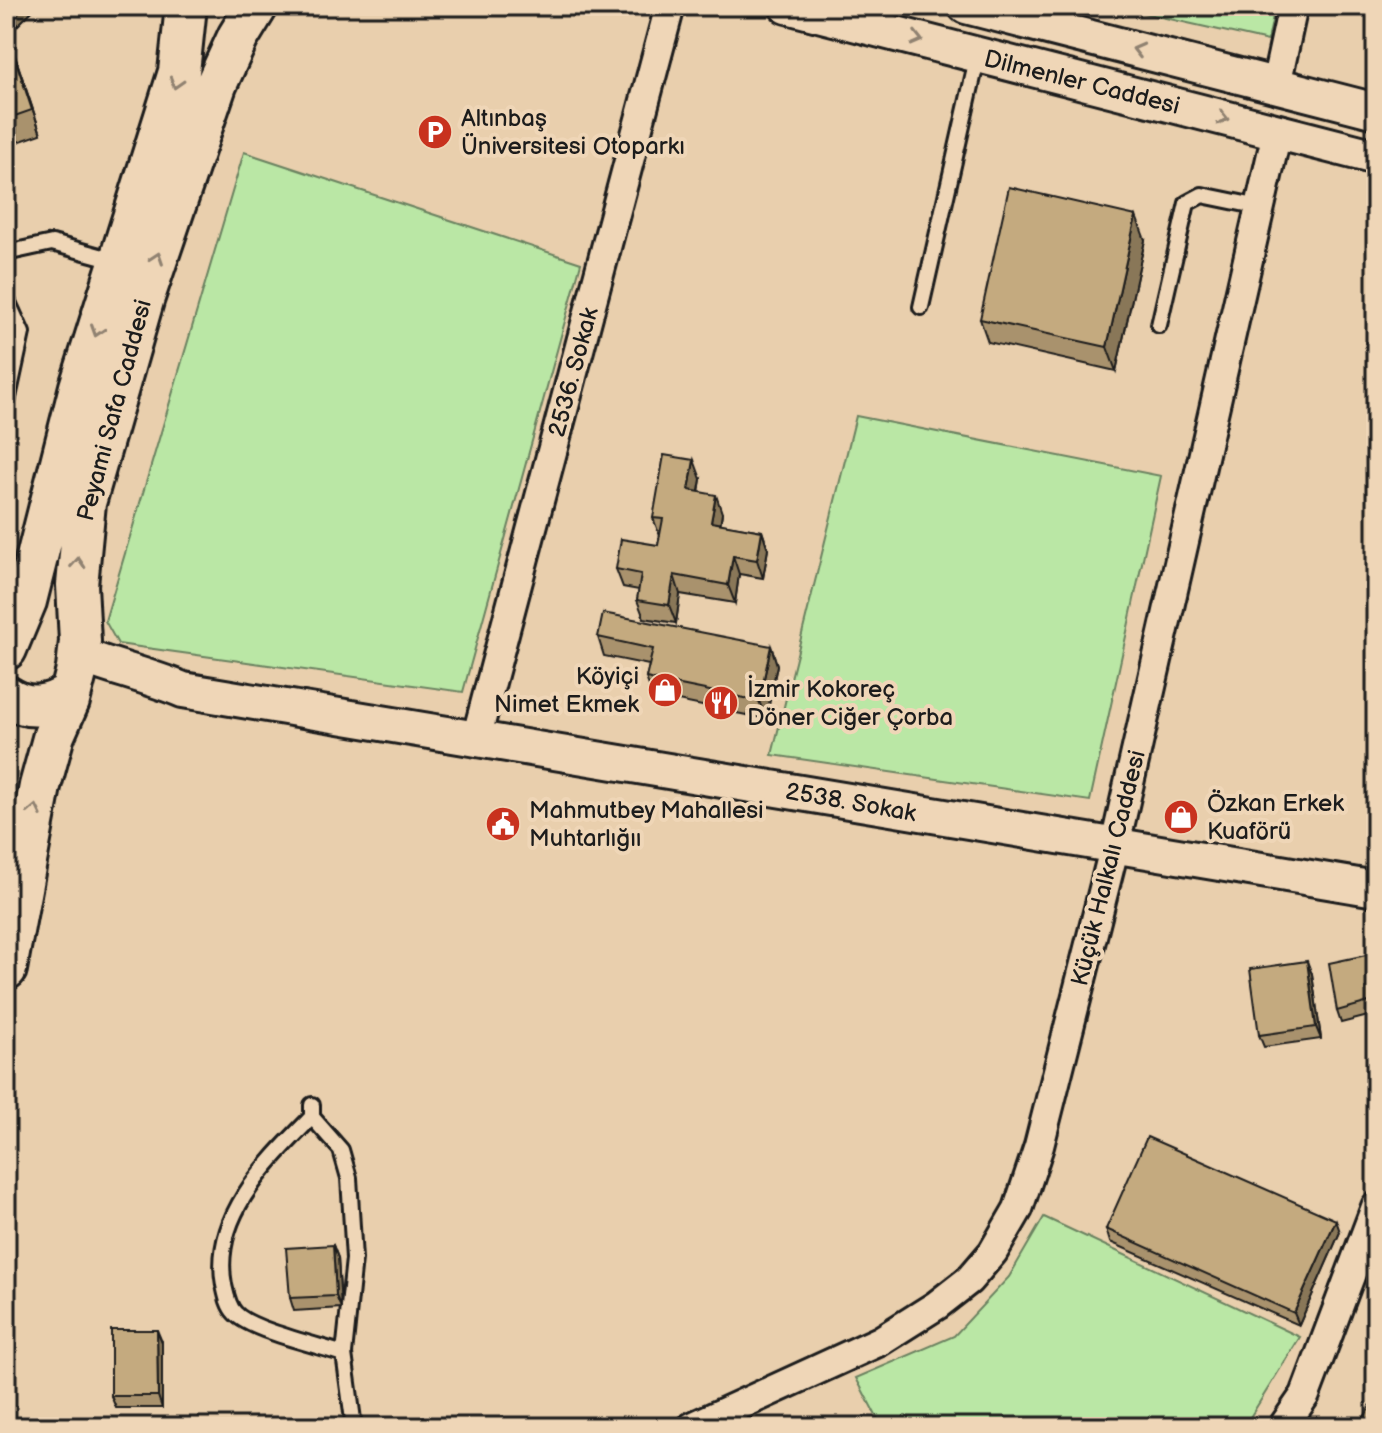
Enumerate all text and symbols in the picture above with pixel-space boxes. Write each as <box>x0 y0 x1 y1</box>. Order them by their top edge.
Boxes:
one-way arrow <box>910 30 923 47</box>
one-way arrow <box>1131 42 1145 59</box>
street label: Dilmenler Caddesi <box>981 44 1183 121</box>
one-way arrow <box>169 76 185 89</box>
place label: Altınbaş Üniversitesi Otoparkı <box>461 104 685 161</box>
one-way arrow <box>1216 109 1229 126</box>
parking icon: Altınbaş Üniversitesi Otoparkı <box>416 113 454 151</box>
one-way arrow <box>148 252 164 266</box>
street label: Peyami Safa Caddesi <box>71 296 158 524</box>
street label: 2536. Sokak <box>542 304 605 440</box>
one-way arrow <box>91 323 107 337</box>
one-way arrow <box>69 556 86 569</box>
place label: Köyiçi Nimet Ekmek <box>494 662 639 719</box>
shop icon: Köyiçi Nimet Ekmek <box>646 671 684 709</box>
place label: İzmir Kokoreç Döner Ciğer Çorba <box>747 675 953 732</box>
restaurant icon: İzmir Kokoreç Döner Ciğer Çorba <box>702 684 740 722</box>
street label: Küçük Halkalı Caddesi <box>1065 747 1152 989</box>
street label: 2538. Sokak <box>783 777 919 828</box>
place label: Özkan Erkek Kuaförü <box>1207 789 1344 846</box>
place label: Mahmutbey Mahallesi Muhtarlığıı <box>529 796 764 853</box>
shop icon: Özkan Erkek Kuaförü <box>1162 798 1200 836</box>
one-way arrow <box>26 804 43 817</box>
public building icon: Mahmutbey Mahallesi Muhtarlığıı <box>484 805 522 843</box>

